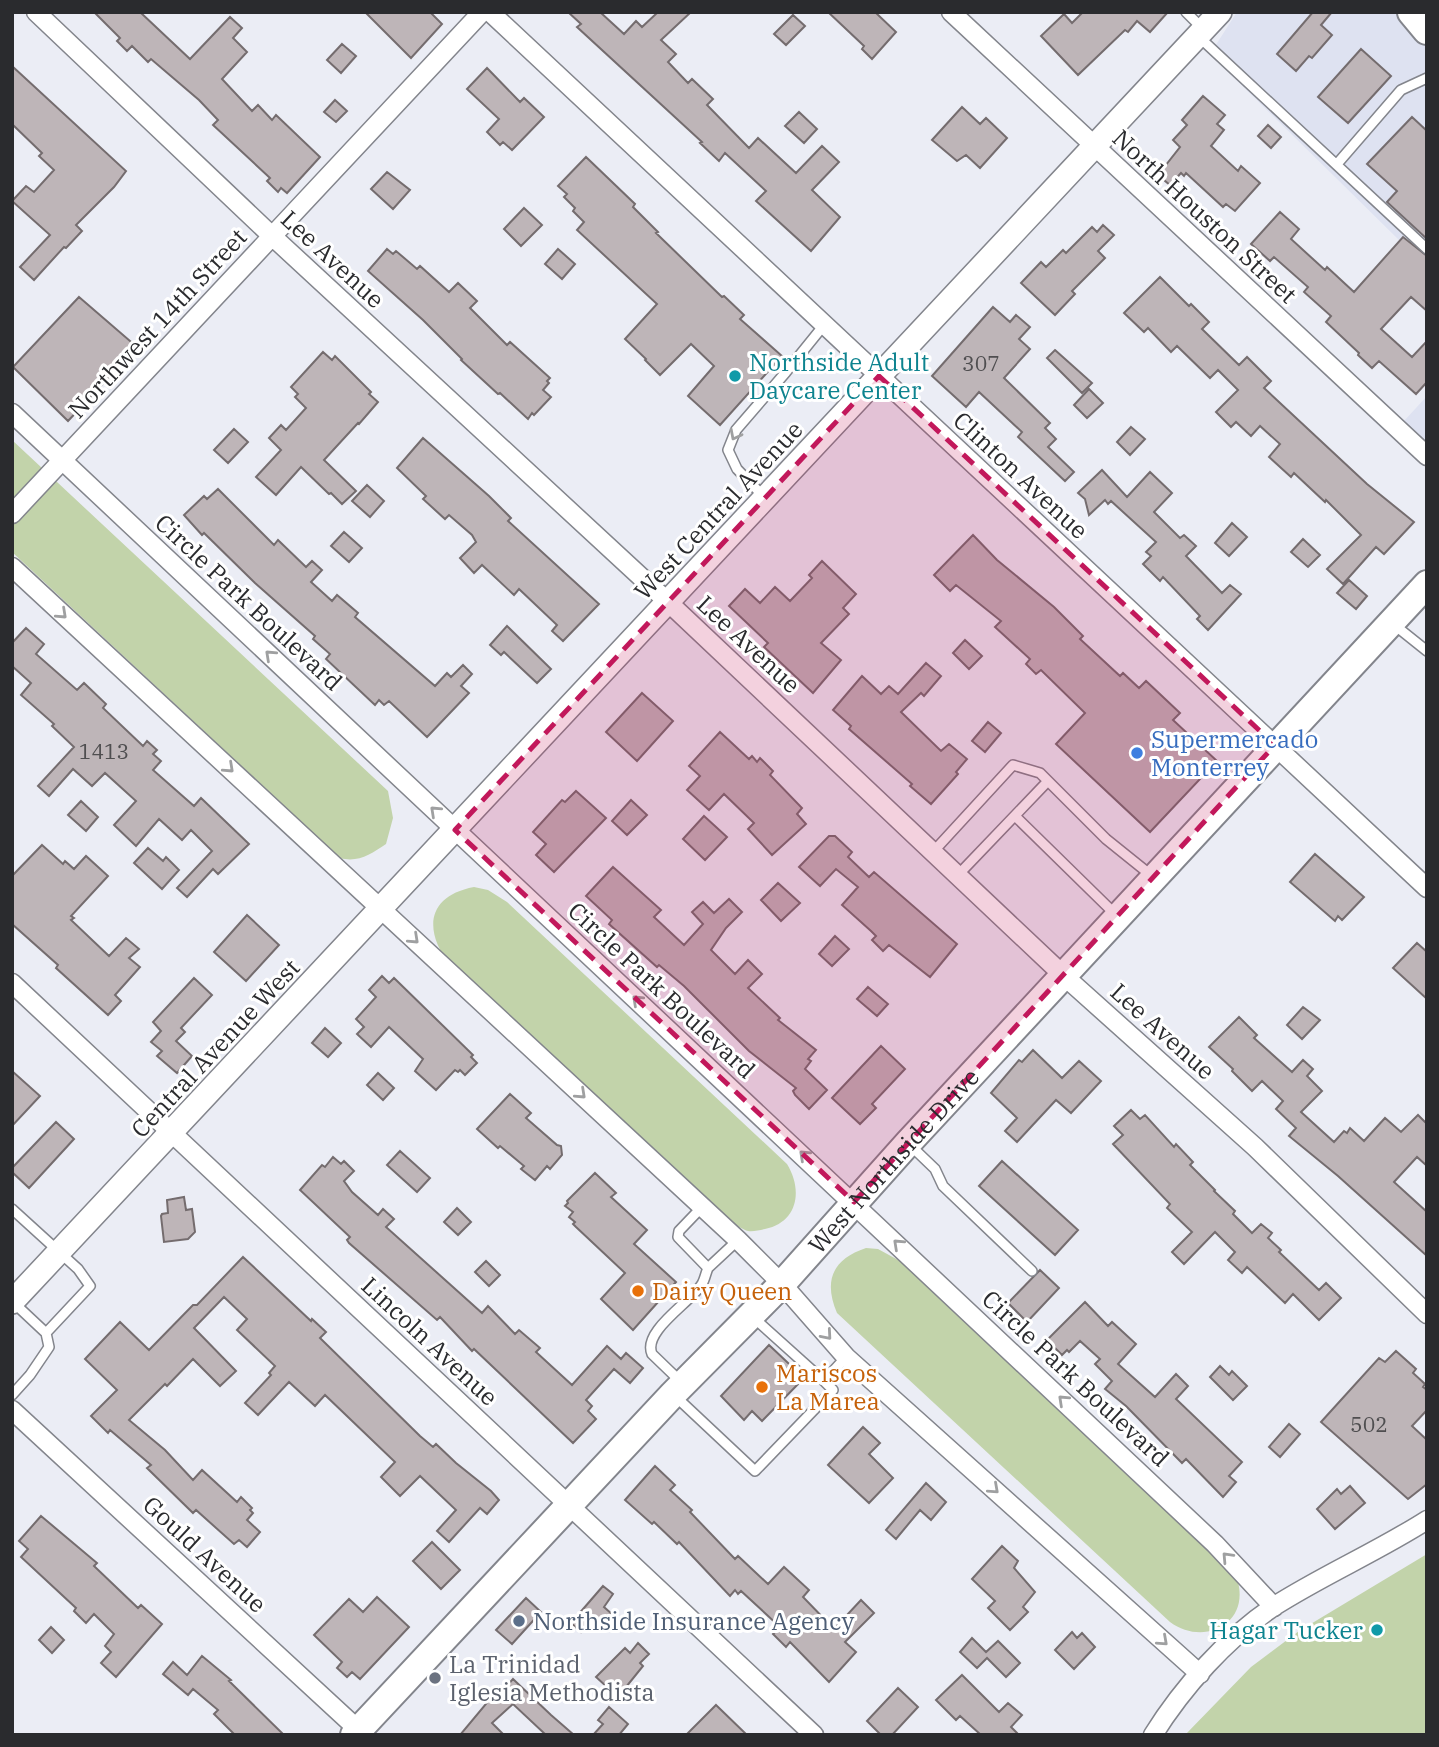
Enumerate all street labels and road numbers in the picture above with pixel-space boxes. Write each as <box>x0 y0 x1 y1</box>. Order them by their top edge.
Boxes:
street label: North Houston Street <box>1106 122 1304 310</box>
street label: Lee Avenue <box>275 203 391 315</box>
street label: Northwest 14th Street <box>61 221 253 425</box>
street label: Clinton Avenue <box>947 404 1095 546</box>
street label: West Central Avenue <box>627 414 809 606</box>
street label: Circle Park Boulevard <box>148 507 350 697</box>
street label: Lee Avenue <box>691 588 807 700</box>
street label: Circle Park Boulevard <box>561 895 763 1085</box>
street label: Central Avenue West <box>124 952 306 1144</box>
street label: Lee Avenue <box>1104 976 1222 1086</box>
street label: West Northside Drive <box>801 1061 986 1260</box>
street label: Lincoln Avenue <box>355 1270 505 1412</box>
street label: Circle Park Boulevard <box>975 1283 1177 1473</box>
street label: Gould Avenue <box>137 1489 273 1619</box>

